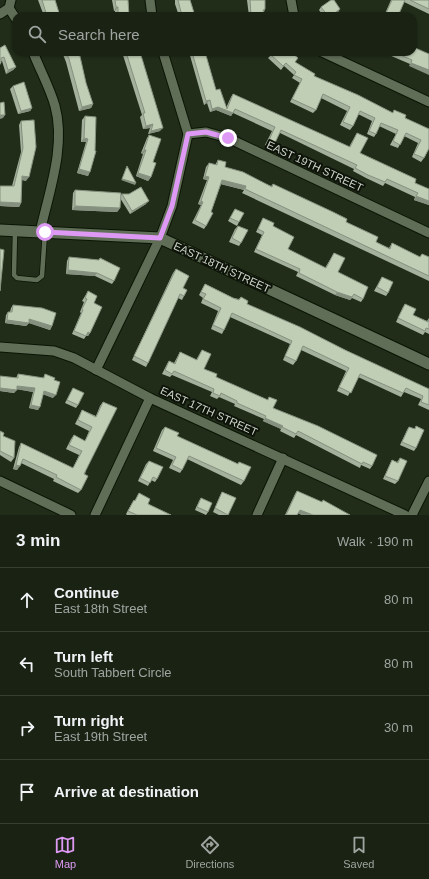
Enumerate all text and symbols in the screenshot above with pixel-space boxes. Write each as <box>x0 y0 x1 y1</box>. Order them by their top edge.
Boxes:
search box <box>12 12 417 56</box>
icon: search <box>26 23 48 45</box>
text: Search here <box>58 26 140 43</box>
route end <box>219 129 237 147</box>
street label: EAST 19TH STREET <box>265 138 365 194</box>
route start <box>36 223 54 241</box>
street label: EAST 18TH STREET <box>172 239 272 295</box>
street label: EAST 17TH STREET <box>159 384 260 438</box>
text: 3 min <box>16 531 60 550</box>
text: Walk · 190 m <box>337 534 413 549</box>
text: Continue <box>54 584 119 601</box>
icon: ahead <box>16 589 38 611</box>
text: 80 m <box>384 592 413 607</box>
text: East 18th Street <box>54 601 147 616</box>
text: Turn left <box>54 648 113 665</box>
icon: left <box>16 653 38 675</box>
text: 80 m <box>384 656 413 671</box>
text: South Tabbert Circle <box>54 665 172 680</box>
text: Turn right <box>54 712 124 729</box>
icon: right <box>16 717 38 739</box>
text: 30 m <box>384 720 413 735</box>
text: East 19th Street <box>54 729 147 744</box>
icon: arrive <box>16 781 38 803</box>
text: Arrive at destination <box>54 783 199 800</box>
tab: Map <box>54 834 76 870</box>
tab: Directions <box>185 834 234 870</box>
tab: Saved <box>343 834 374 870</box>

